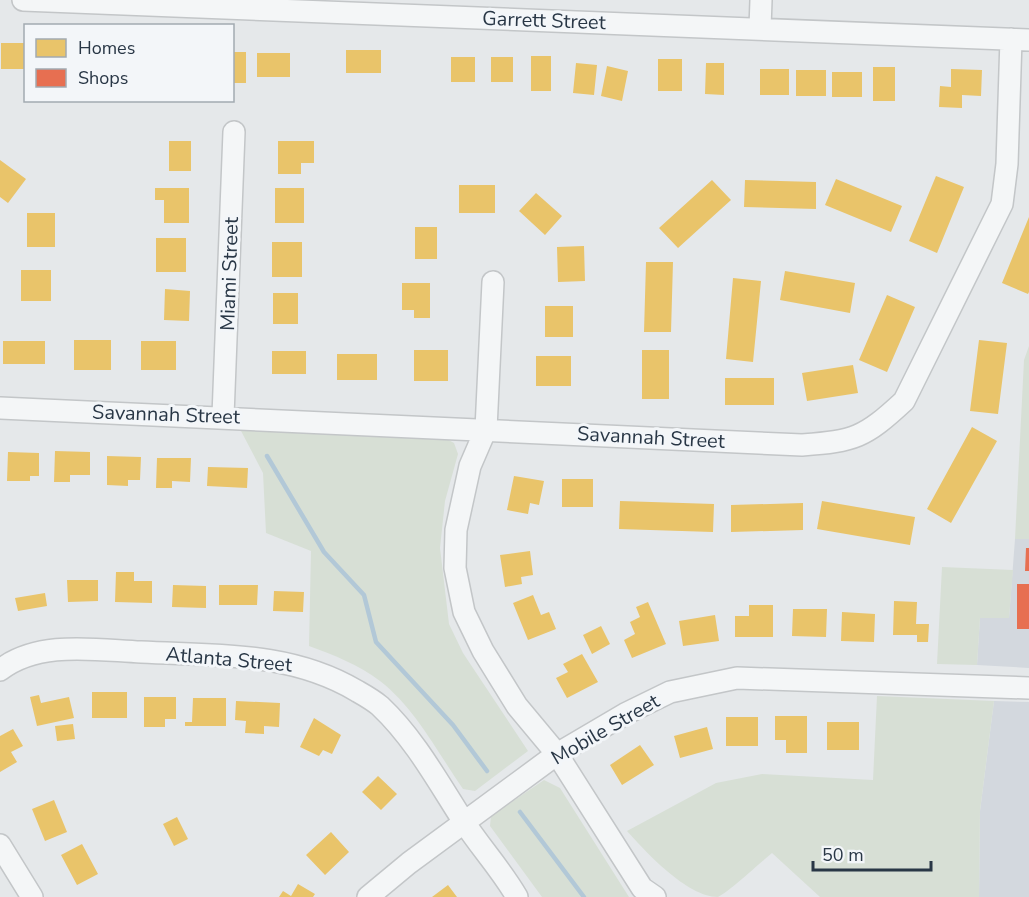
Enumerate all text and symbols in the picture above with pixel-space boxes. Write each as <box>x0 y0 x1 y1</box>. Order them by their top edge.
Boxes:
street label: Garrett Street <box>482 5 607 36</box>
legend <box>24 24 234 102</box>
text: Homes <box>78 36 135 60</box>
text: Shops <box>78 66 128 90</box>
street label: Miami Street <box>214 216 245 331</box>
street label: Savannah Street <box>92 398 241 431</box>
street label: Savannah Street <box>576 420 727 455</box>
street label: Atlanta Street <box>165 641 294 679</box>
street label: Mobile Street <box>546 687 665 771</box>
scale bar <box>813 834 932 872</box>
text: 50 m <box>822 843 864 867</box>

